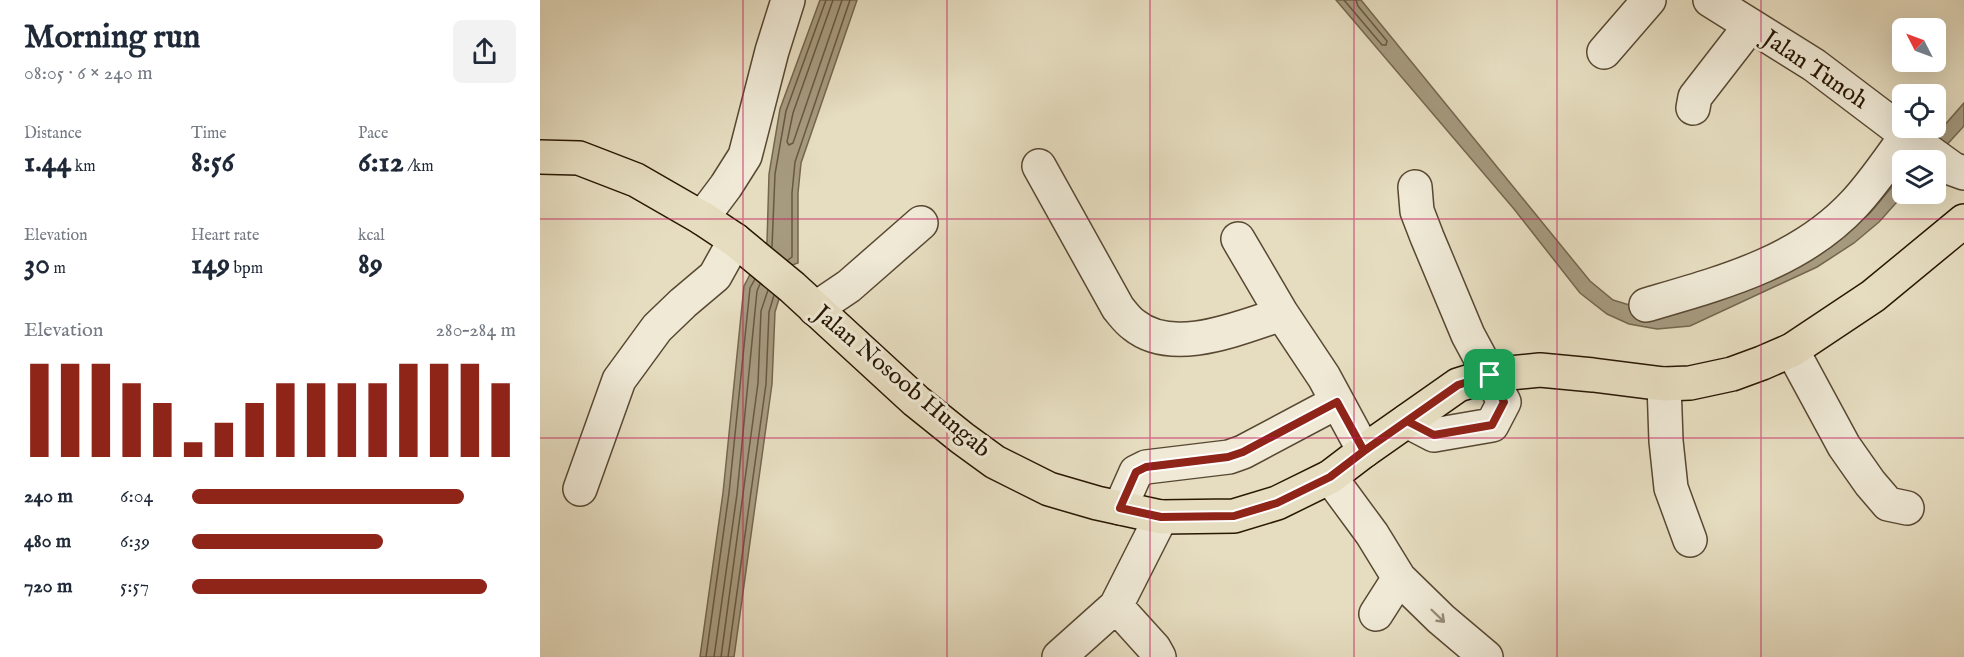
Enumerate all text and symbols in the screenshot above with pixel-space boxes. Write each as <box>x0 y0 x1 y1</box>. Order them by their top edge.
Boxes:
text: Morning run <box>24 17 200 59</box>
north arrow <box>1892 18 1946 72</box>
map controls <box>1892 18 1946 204</box>
button: share <box>453 20 516 83</box>
street label: Jalan Tunoh <box>1754 22 1874 117</box>
text: 08:05 · 6 × 240 m <box>24 61 153 86</box>
button: locate <box>1892 84 1946 138</box>
text: Distance <box>24 124 82 144</box>
text: Time <box>191 124 227 144</box>
text: Pace <box>358 124 388 144</box>
text: 1.44 <box>24 144 71 182</box>
text: 8:56 <box>191 144 234 182</box>
text: 6:12 <box>358 144 404 182</box>
button: layers <box>1892 150 1946 204</box>
text: km <box>71 157 96 177</box>
text: /km <box>404 157 434 177</box>
text: Elevation <box>24 226 87 246</box>
text: Heart rate <box>191 226 259 246</box>
text: kcal <box>358 226 385 246</box>
text: 30 <box>24 246 50 284</box>
text: 149 <box>191 246 230 284</box>
text: 89 <box>358 246 383 284</box>
text: m <box>50 259 66 279</box>
text: bpm <box>230 259 263 279</box>
street label: Jalan Nosoob Hungab <box>805 297 997 465</box>
text: Elevation <box>24 318 103 343</box>
text: 280–284 m <box>435 318 516 343</box>
pin <box>1464 349 1515 400</box>
icon: arrive <box>1473 358 1506 391</box>
text: 240 m <box>24 484 73 509</box>
text: 6:04 <box>120 484 153 509</box>
text: 480 m <box>24 529 71 554</box>
text: 6:39 <box>120 529 150 554</box>
text: 720 m <box>24 574 72 599</box>
text: 5:57 <box>120 574 149 599</box>
one-way arrow <box>1430 609 1445 623</box>

